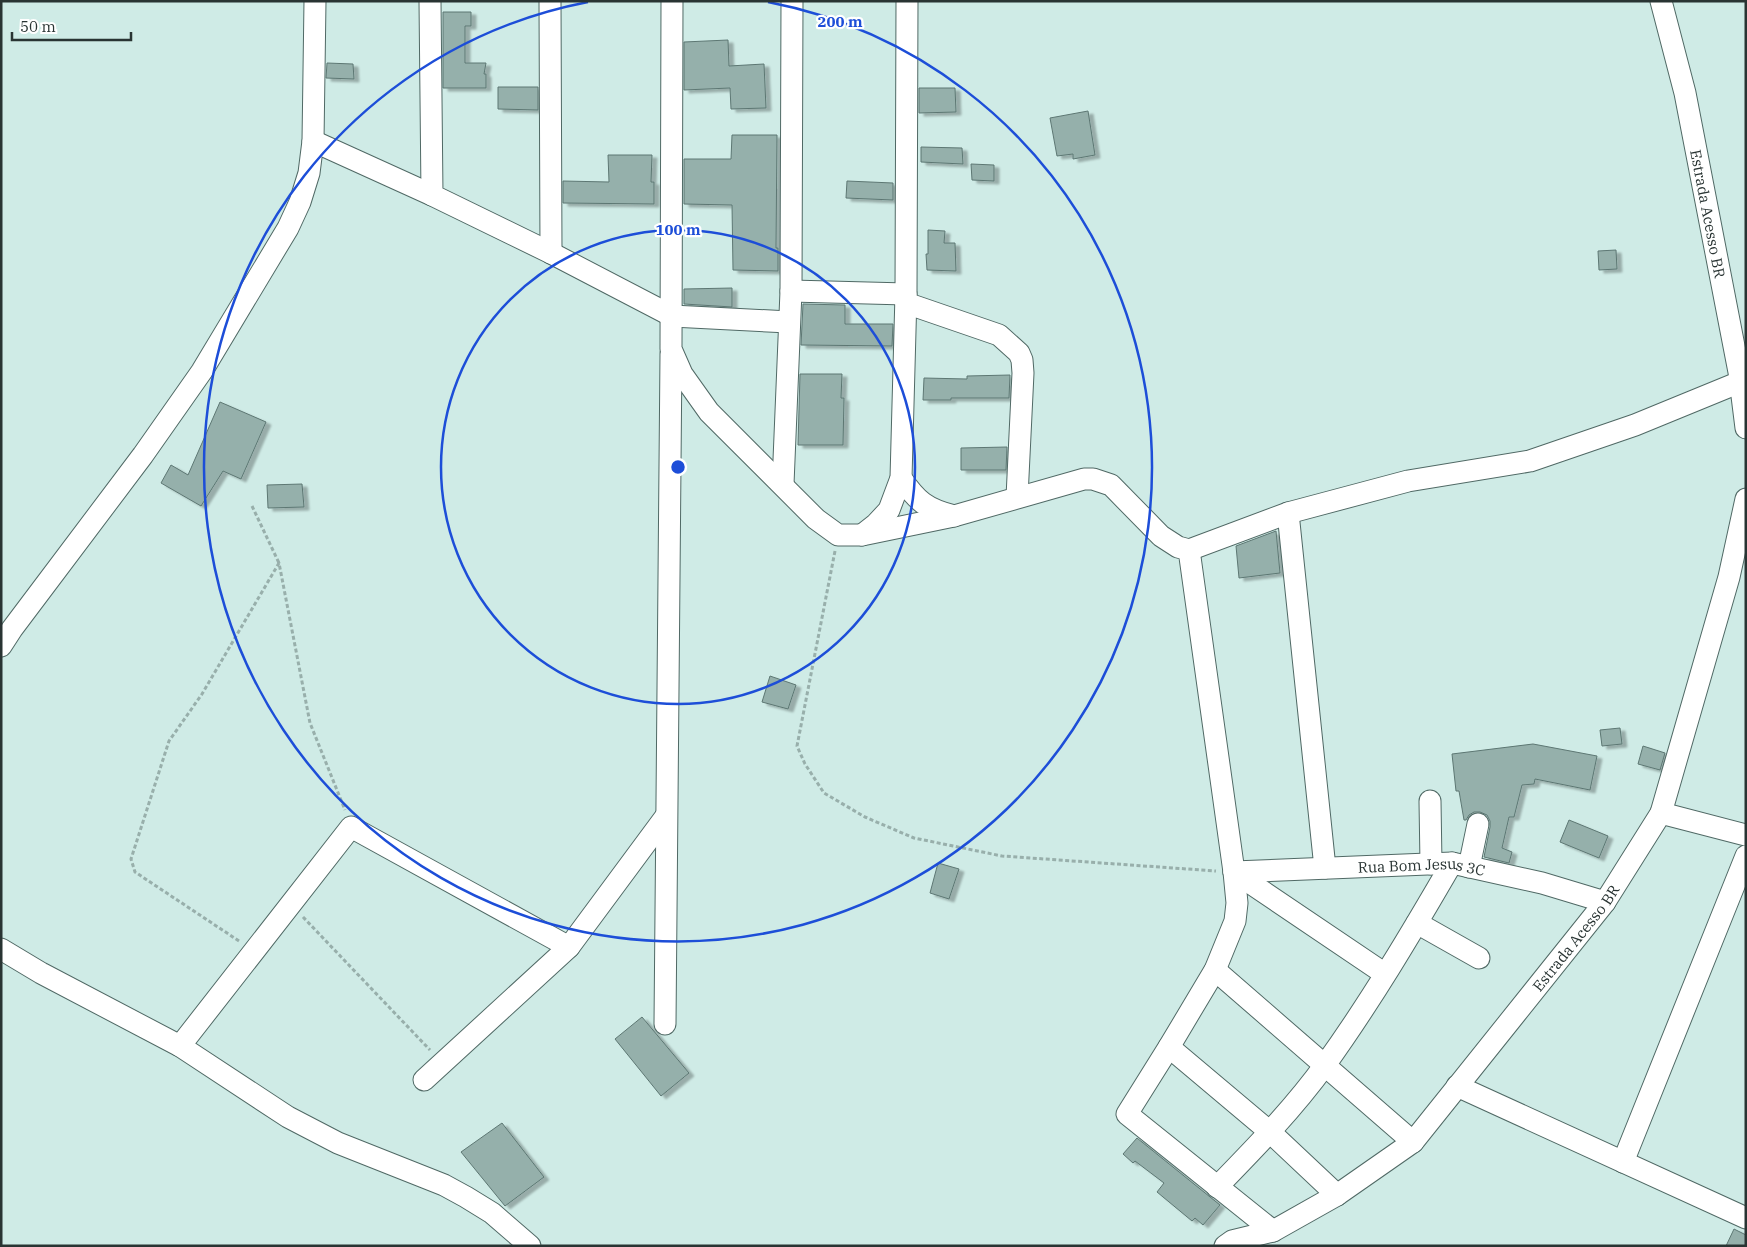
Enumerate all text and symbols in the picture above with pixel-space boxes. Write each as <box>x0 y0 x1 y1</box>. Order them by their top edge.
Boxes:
scale bar <box>12 10 131 42</box>
text: 200 m <box>817 12 863 31</box>
text: 50 m <box>20 17 56 36</box>
street label: Estrada Acesso BR <box>1687 148 1730 279</box>
text: 100 m <box>655 220 701 239</box>
centre of rings <box>669 458 687 476</box>
street label: Rua Bom Jesus 3C <box>1357 853 1487 880</box>
street label: Estrada Acesso BR <box>1528 881 1623 995</box>

